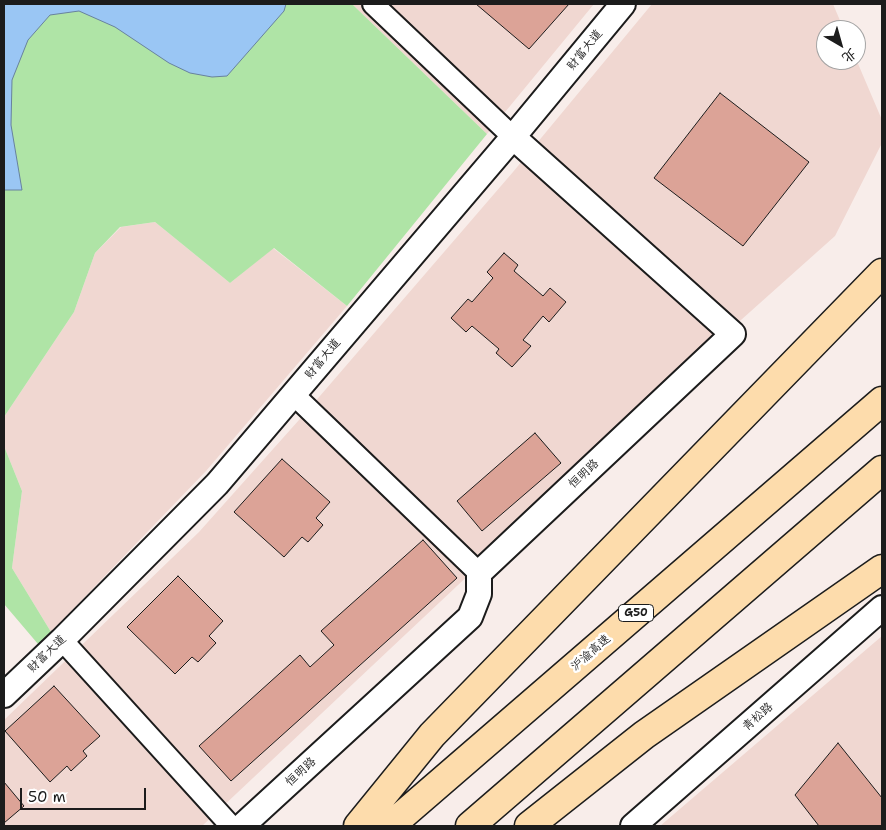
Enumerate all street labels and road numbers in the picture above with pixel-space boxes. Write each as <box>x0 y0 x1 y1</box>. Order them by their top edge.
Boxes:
street label: 财富大道 <box>564 27 606 73</box>
street label: 财富大道 <box>302 336 344 382</box>
street label: 恒明路 <box>566 456 602 492</box>
road number: G50 <box>618 604 654 622</box>
street label: 财富大道 <box>25 632 69 676</box>
street label: 沪渝高速 <box>568 632 614 674</box>
street label: 青松路 <box>740 700 776 734</box>
street label: 恒明路 <box>283 755 319 789</box>

